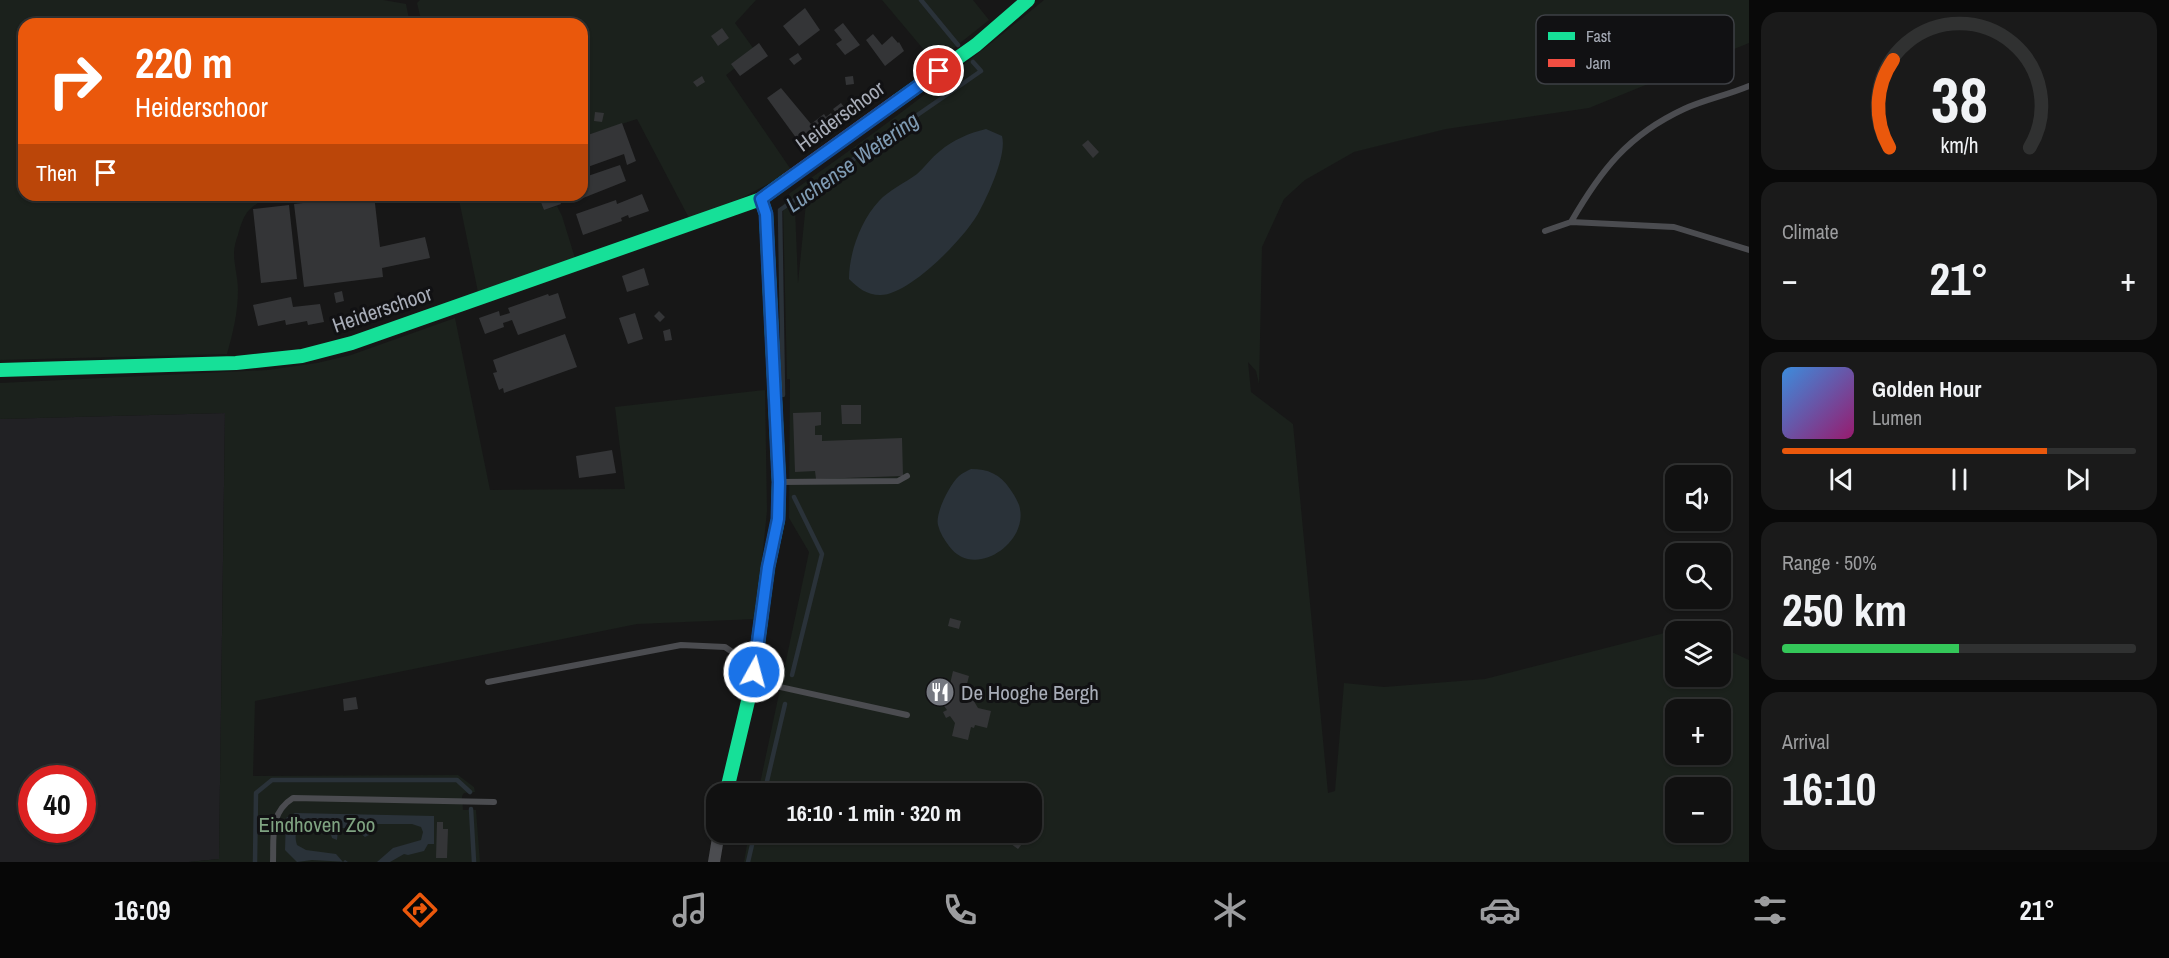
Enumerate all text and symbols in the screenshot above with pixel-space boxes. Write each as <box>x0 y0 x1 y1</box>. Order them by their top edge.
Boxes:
legend <box>1536 15 1734 84</box>
text: Fast <box>1586 25 1611 47</box>
text: 220 m <box>135 35 233 91</box>
icon: right <box>36 42 114 120</box>
pin <box>913 45 964 96</box>
text: Jam <box>1586 52 1611 74</box>
icon: arrive <box>922 54 955 87</box>
text: 38 <box>1931 57 1987 141</box>
street label: Heiderschoor <box>790 74 891 158</box>
text: Heiderschoor <box>135 89 268 125</box>
water label: Luchense Wetering <box>779 105 925 219</box>
text: km/h <box>1940 131 1978 160</box>
icon: arrive <box>89 156 122 189</box>
text: Then <box>36 158 77 188</box>
text: Climate <box>1782 218 1839 245</box>
text: 21° <box>1929 248 1989 309</box>
text: − <box>1782 257 1798 301</box>
text: + <box>2120 257 2136 301</box>
street label: Heiderschoor <box>328 278 436 340</box>
text: Golden Hour <box>1872 374 1981 404</box>
text: Lumen <box>1872 404 1922 431</box>
icon: previous <box>1825 463 1858 496</box>
icon: pause <box>1943 463 1976 496</box>
icon: next <box>2061 463 2094 496</box>
map controls <box>1665 465 1731 843</box>
button: sound <box>1665 465 1731 531</box>
button: search <box>1665 543 1731 609</box>
text: Range · 50% <box>1782 549 1877 576</box>
text: 250 km <box>1782 579 1907 640</box>
button: layers <box>1665 621 1731 687</box>
position arrow <box>722 640 786 704</box>
restaurant icon: De Hooghe Bergh <box>924 676 956 708</box>
place label: De Hooghe Bergh <box>961 678 1099 707</box>
button: + <box>1665 699 1731 765</box>
text: Arrival <box>1782 728 1829 755</box>
text: 16:10 <box>1782 758 1876 819</box>
speed limit sign: 40 <box>18 765 96 843</box>
button: − <box>1665 777 1731 843</box>
text: 16:10 · 1 min · 320 m <box>787 798 961 828</box>
park label: Eindhoven Zoo <box>259 810 375 839</box>
icon: directions <box>399 889 441 931</box>
icon: music <box>669 889 711 931</box>
icon: phone <box>939 889 981 931</box>
icon: climate <box>1209 889 1251 931</box>
icon: car <box>1479 889 1521 931</box>
icon: filters <box>1749 889 1791 931</box>
text: 16:09 <box>114 892 171 928</box>
text: 21° <box>2019 892 2055 928</box>

